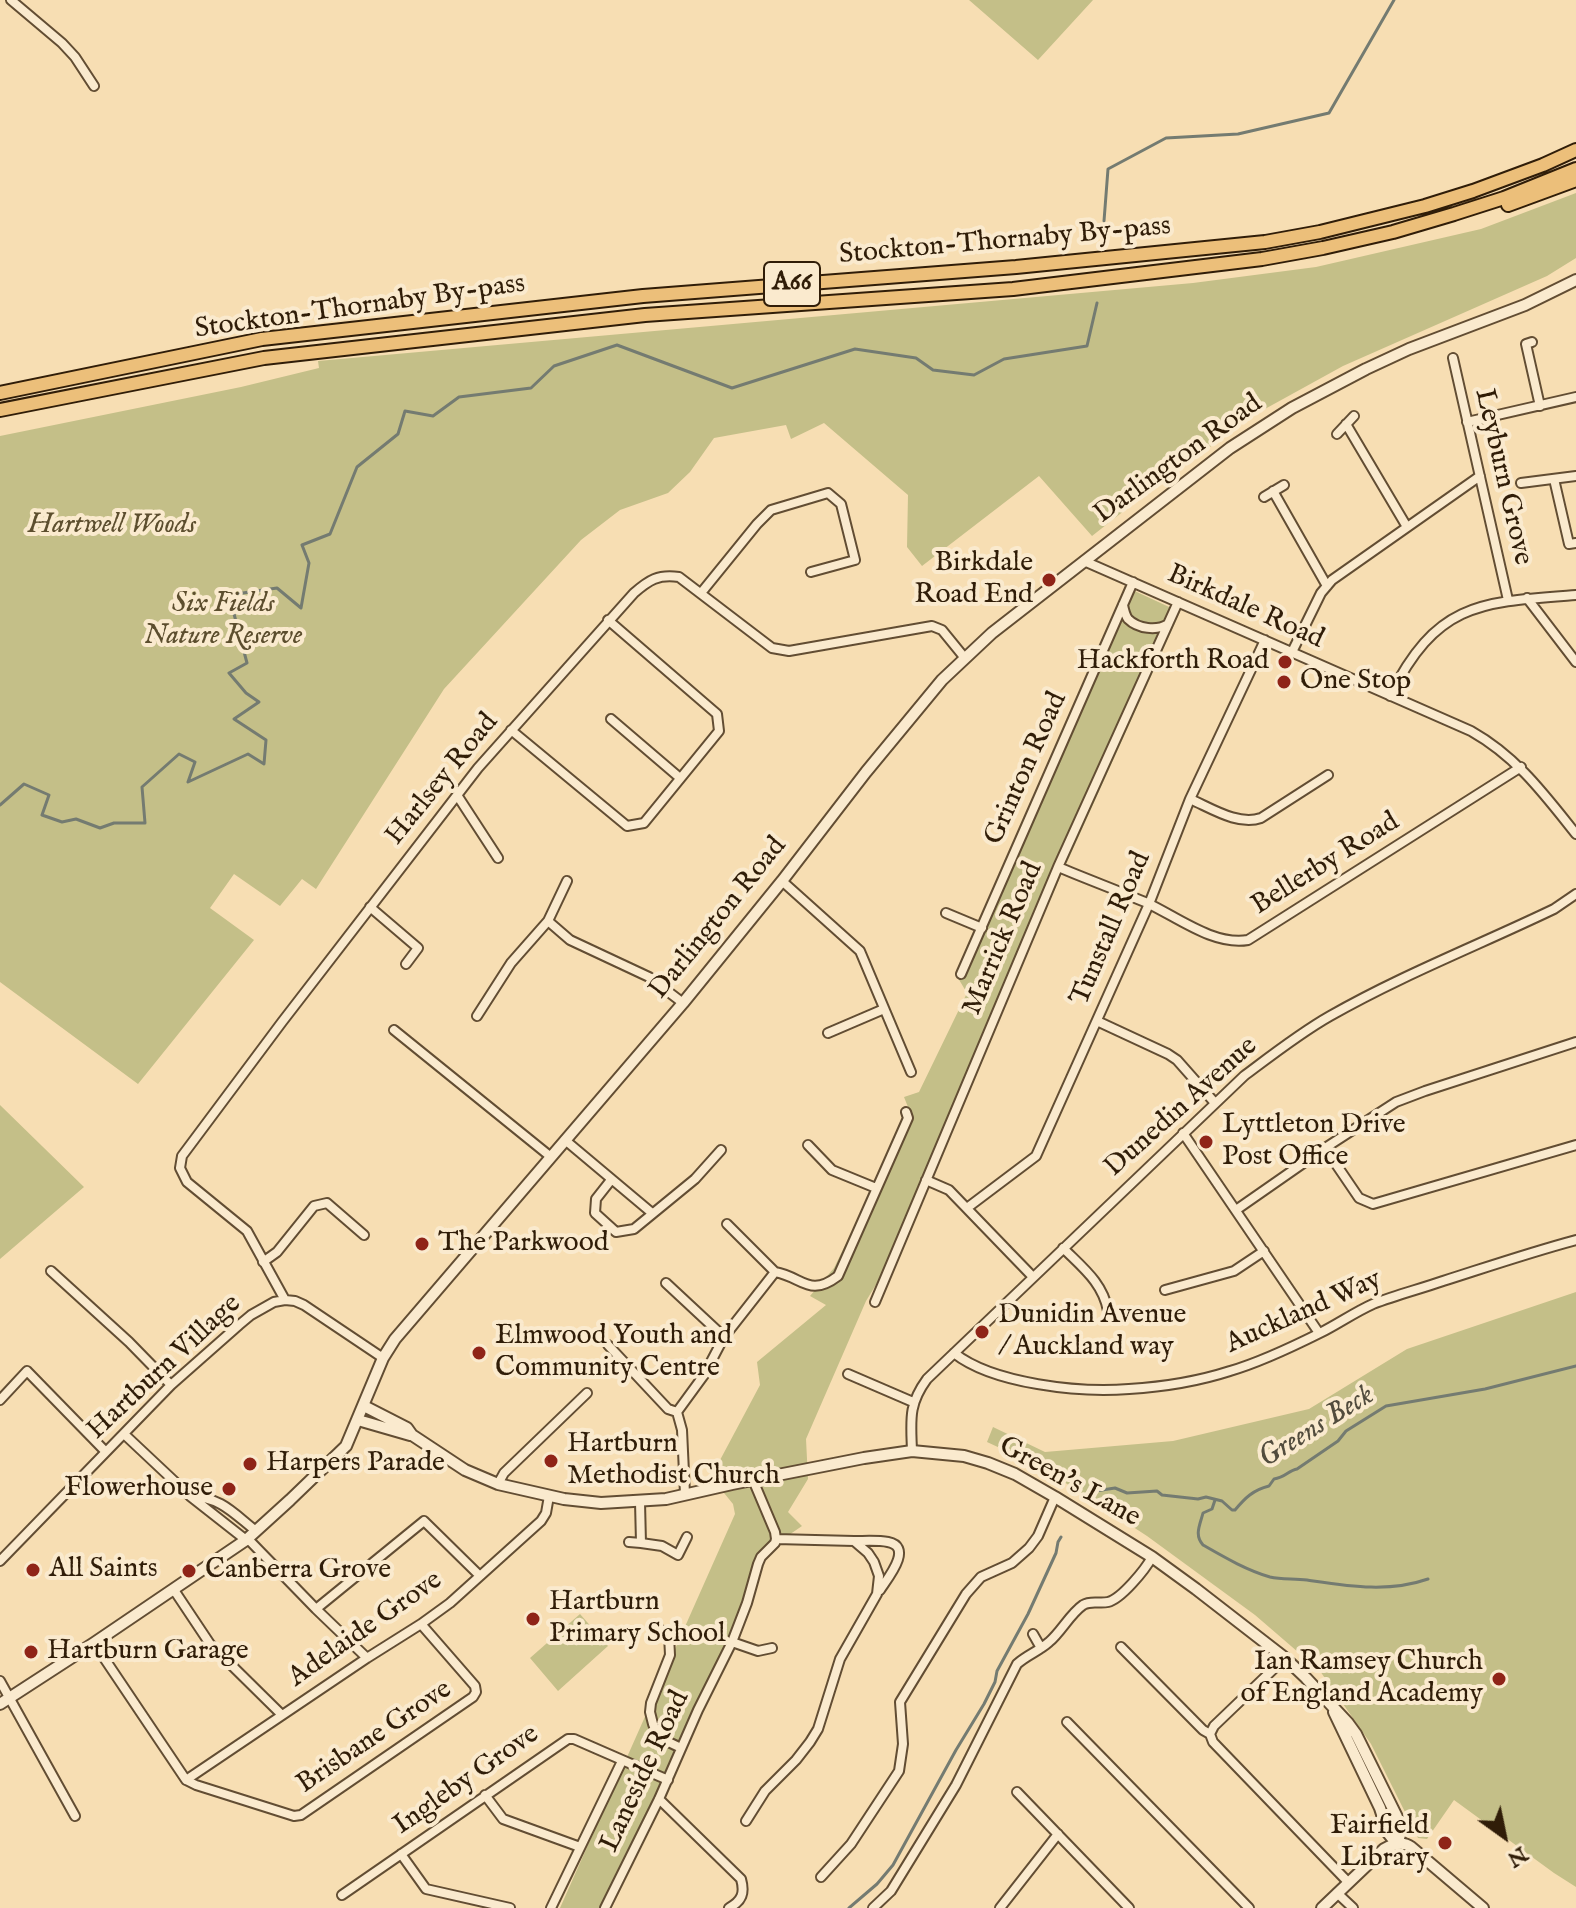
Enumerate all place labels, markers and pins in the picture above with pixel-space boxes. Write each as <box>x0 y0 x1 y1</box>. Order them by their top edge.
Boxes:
place label: Birkdale Road End <box>914 547 1033 613</box>
marker: Birkdale Road End <box>1040 571 1058 589</box>
place label: Hackforth Road <box>1077 645 1269 679</box>
marker: Hackforth Road <box>1276 653 1294 671</box>
place label: One Stop <box>1300 665 1411 699</box>
marker: One Stop <box>1275 673 1293 691</box>
place label: Lyttleton Drive Post Office <box>1222 1109 1406 1175</box>
marker: Lyttleton Drive Post Office <box>1197 1133 1215 1151</box>
place label: The Parkwood <box>438 1227 609 1261</box>
marker: The Parkwood <box>413 1235 431 1253</box>
place label: Dunidin Avenue / Auckland way <box>998 1299 1186 1365</box>
place label: Elmwood Youth and Community Centre <box>495 1320 732 1386</box>
marker: Dunidin Avenue / Auckland way <box>973 1323 991 1341</box>
marker: Elmwood Youth and Community Centre <box>470 1344 488 1362</box>
place label: Hartburn Methodist Church <box>567 1428 780 1494</box>
place label: Harpers Parade <box>266 1447 445 1481</box>
marker: Hartburn Methodist Church <box>542 1452 560 1470</box>
marker: Harpers Parade <box>241 1455 259 1473</box>
place label: Flowerhouse <box>65 1472 213 1506</box>
marker: Flowerhouse <box>220 1480 238 1498</box>
place label: All Saints <box>49 1553 158 1587</box>
place label: Canberra Grove <box>205 1554 391 1588</box>
marker: All Saints <box>24 1561 42 1579</box>
marker: Canberra Grove <box>180 1562 198 1580</box>
place label: Hartburn Primary School <box>549 1586 726 1652</box>
marker: Hartburn Primary School <box>524 1610 542 1628</box>
place label: Hartburn Garage <box>47 1635 248 1669</box>
marker: Hartburn Garage <box>22 1643 40 1661</box>
place label: Ian Ramsey Church of England Academy <box>1240 1646 1483 1712</box>
marker: Ian Ramsey Church of England Academy <box>1490 1670 1508 1688</box>
place label: Fairfield Library <box>1330 1810 1429 1876</box>
marker: Fairfield Library <box>1436 1834 1454 1852</box>

